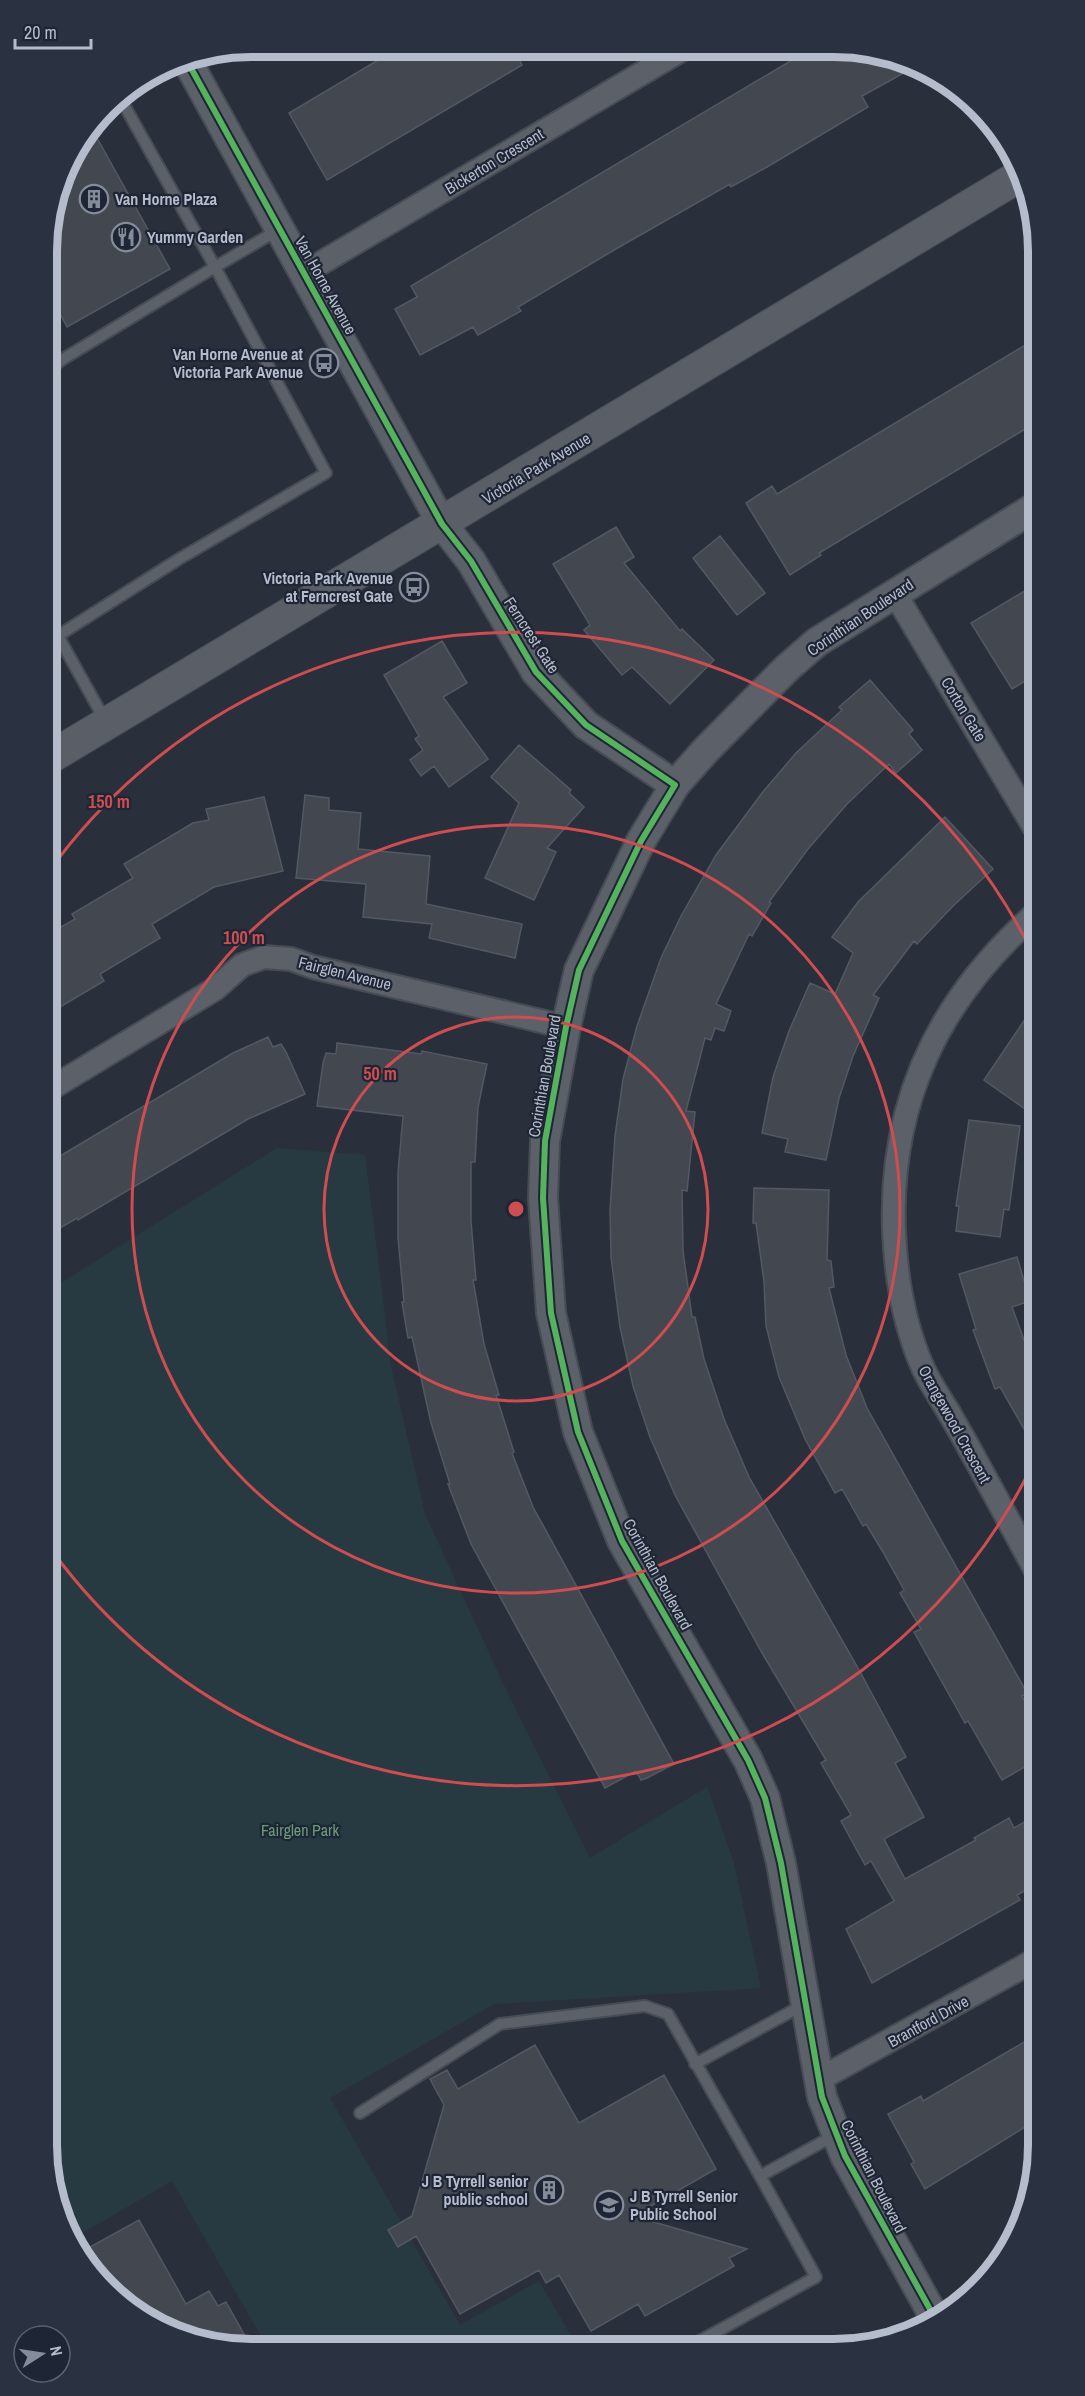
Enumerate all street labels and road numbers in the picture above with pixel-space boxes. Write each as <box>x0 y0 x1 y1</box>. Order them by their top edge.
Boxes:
street label: Bickerton Crescent <box>441 123 548 199</box>
street label: Van Horne Avenue <box>290 232 362 338</box>
street label: Victoria Park Avenue <box>478 427 594 509</box>
street label: Corinthian Boulevard <box>802 573 918 661</box>
street label: Ferncrest Gate <box>499 593 565 677</box>
street label: Corton Gate <box>936 673 992 745</box>
street label: Fairglen Avenue <box>296 951 394 995</box>
street label: Corinthian Boulevard <box>522 1013 566 1139</box>
street label: Orangewood Crescent <box>914 1361 997 1487</box>
street label: Corinthian Boulevard <box>618 1514 698 1634</box>
street label: Brantford Drive <box>884 1990 972 2052</box>
street label: Corinthian Boulevard <box>836 2116 912 2236</box>

